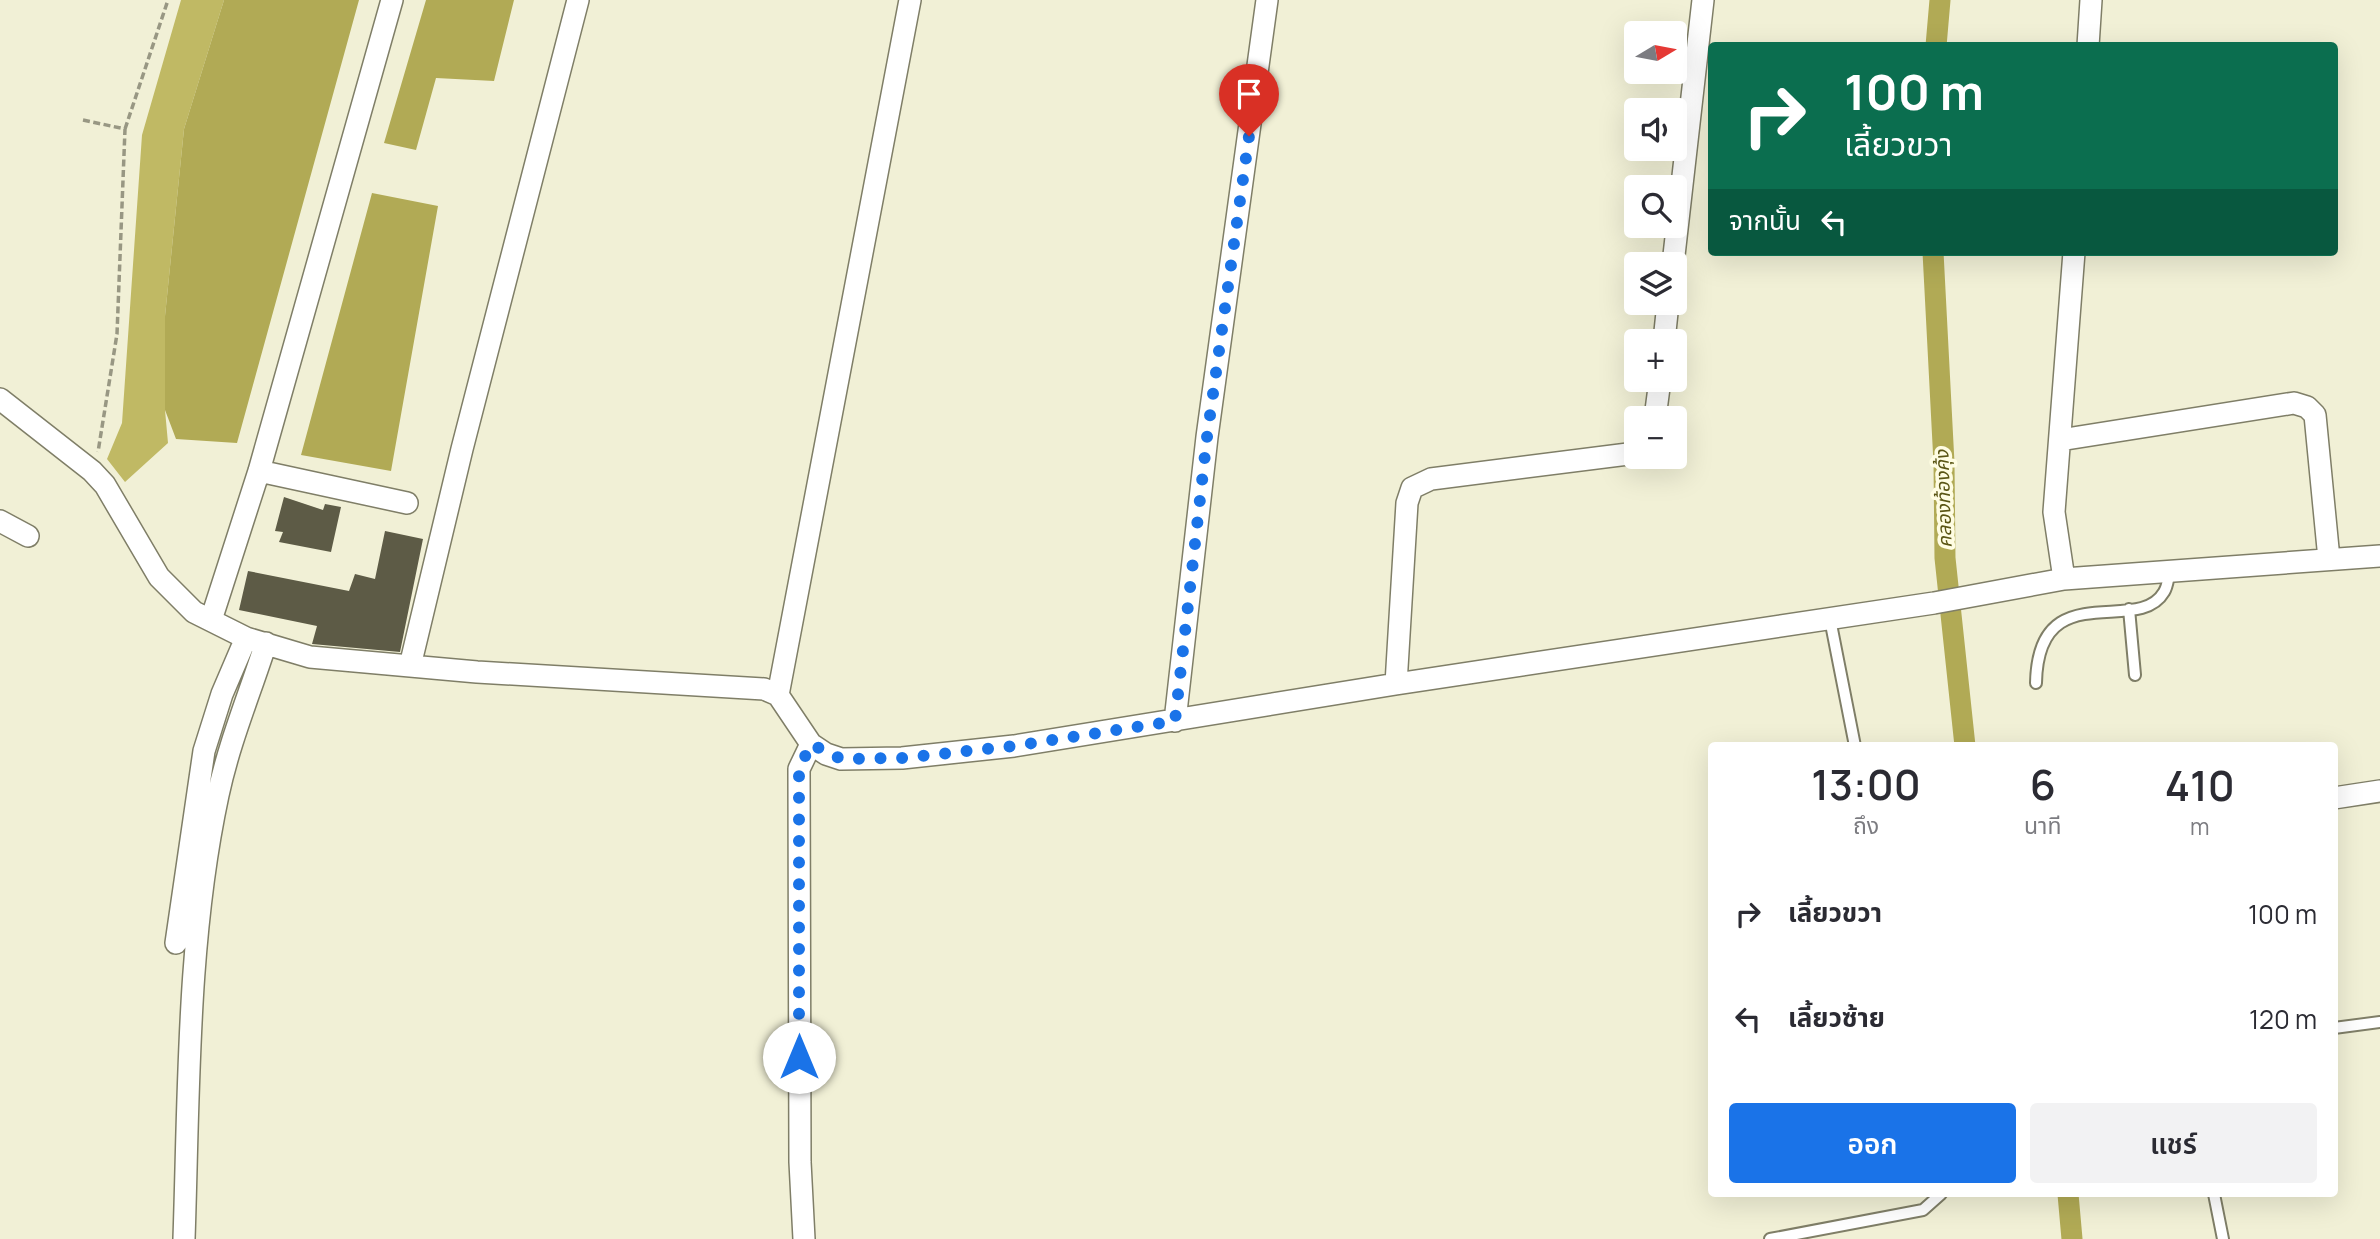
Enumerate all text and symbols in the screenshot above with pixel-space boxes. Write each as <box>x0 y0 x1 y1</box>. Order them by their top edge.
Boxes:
north arrow <box>1624 21 1687 84</box>
map controls <box>1624 21 1687 469</box>
text: 100 m <box>1844 58 1984 125</box>
pin <box>1219 64 1279 136</box>
icon: right <box>1729 70 1820 161</box>
icon: arrive <box>1230 75 1268 113</box>
button: sound <box>1624 98 1687 161</box>
text: เลี้ยวขวา <box>1844 122 1952 166</box>
button: search <box>1624 175 1687 238</box>
text: จากนั้น <box>1729 202 1801 238</box>
icon: left <box>1815 203 1853 241</box>
button: layers <box>1624 252 1687 315</box>
button: + <box>1624 329 1687 392</box>
button: − <box>1624 406 1687 469</box>
water label: คลองท้องคุ้ง <box>1928 449 1958 549</box>
text: 13:00 <box>1811 755 1921 813</box>
text: 6 <box>2030 755 2056 813</box>
text: 410 <box>2165 756 2235 814</box>
text: ถึง <box>1853 809 1879 841</box>
text: นาที <box>2024 809 2061 841</box>
text: m <box>2190 810 2209 842</box>
text: เลี้ยวขวา <box>1788 894 1882 930</box>
icon: right <box>1729 895 1767 933</box>
text: 100 m <box>2248 896 2317 932</box>
text: เลี้ยวซ้าย <box>1788 999 1885 1035</box>
icon: left <box>1729 1000 1767 1038</box>
text: 120 m <box>2249 1001 2317 1037</box>
position arrow <box>762 1020 836 1094</box>
button: ออก <box>1729 1103 2016 1183</box>
button: แชร์ <box>2030 1103 2317 1183</box>

